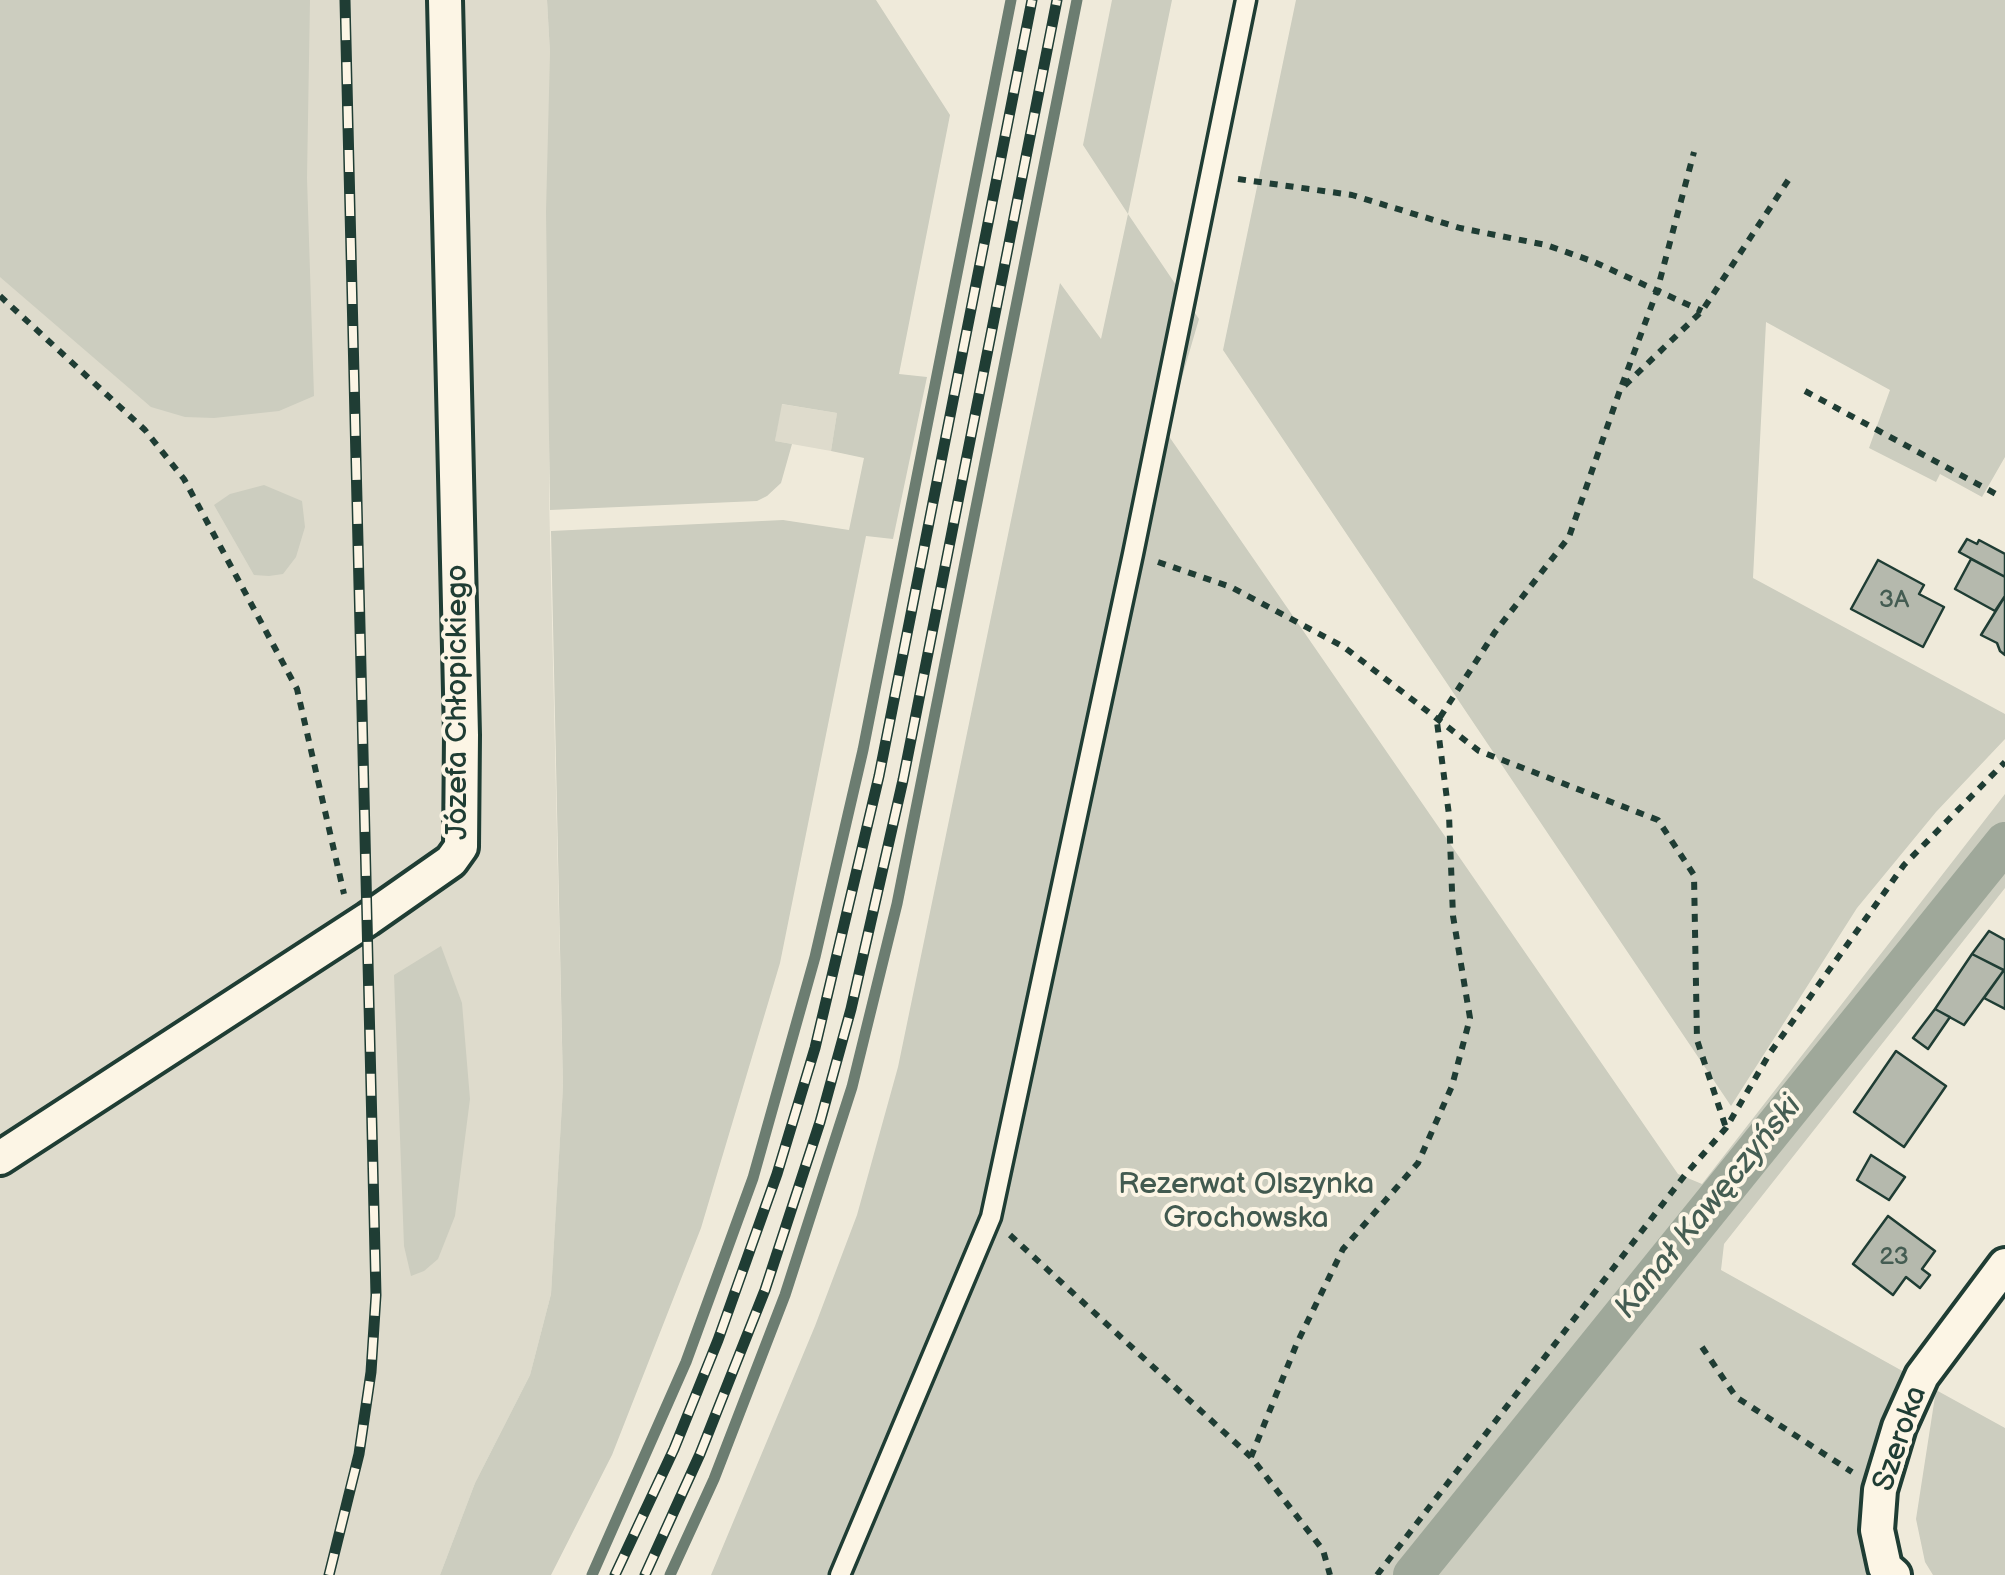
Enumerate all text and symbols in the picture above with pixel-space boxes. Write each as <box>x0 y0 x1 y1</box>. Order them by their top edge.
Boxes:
street label: Józefa Chłopickiego <box>440 564 476 840</box>
house number: 3A <box>1879 586 1909 616</box>
water label: Kanał Kawęczyński <box>1607 1089 1811 1327</box>
park label: Rezerwat Olszynka Grochowska <box>1118 1167 1374 1238</box>
house number: 23 <box>1879 1243 1909 1273</box>
street label: Szeroka <box>1866 1382 1936 1496</box>

